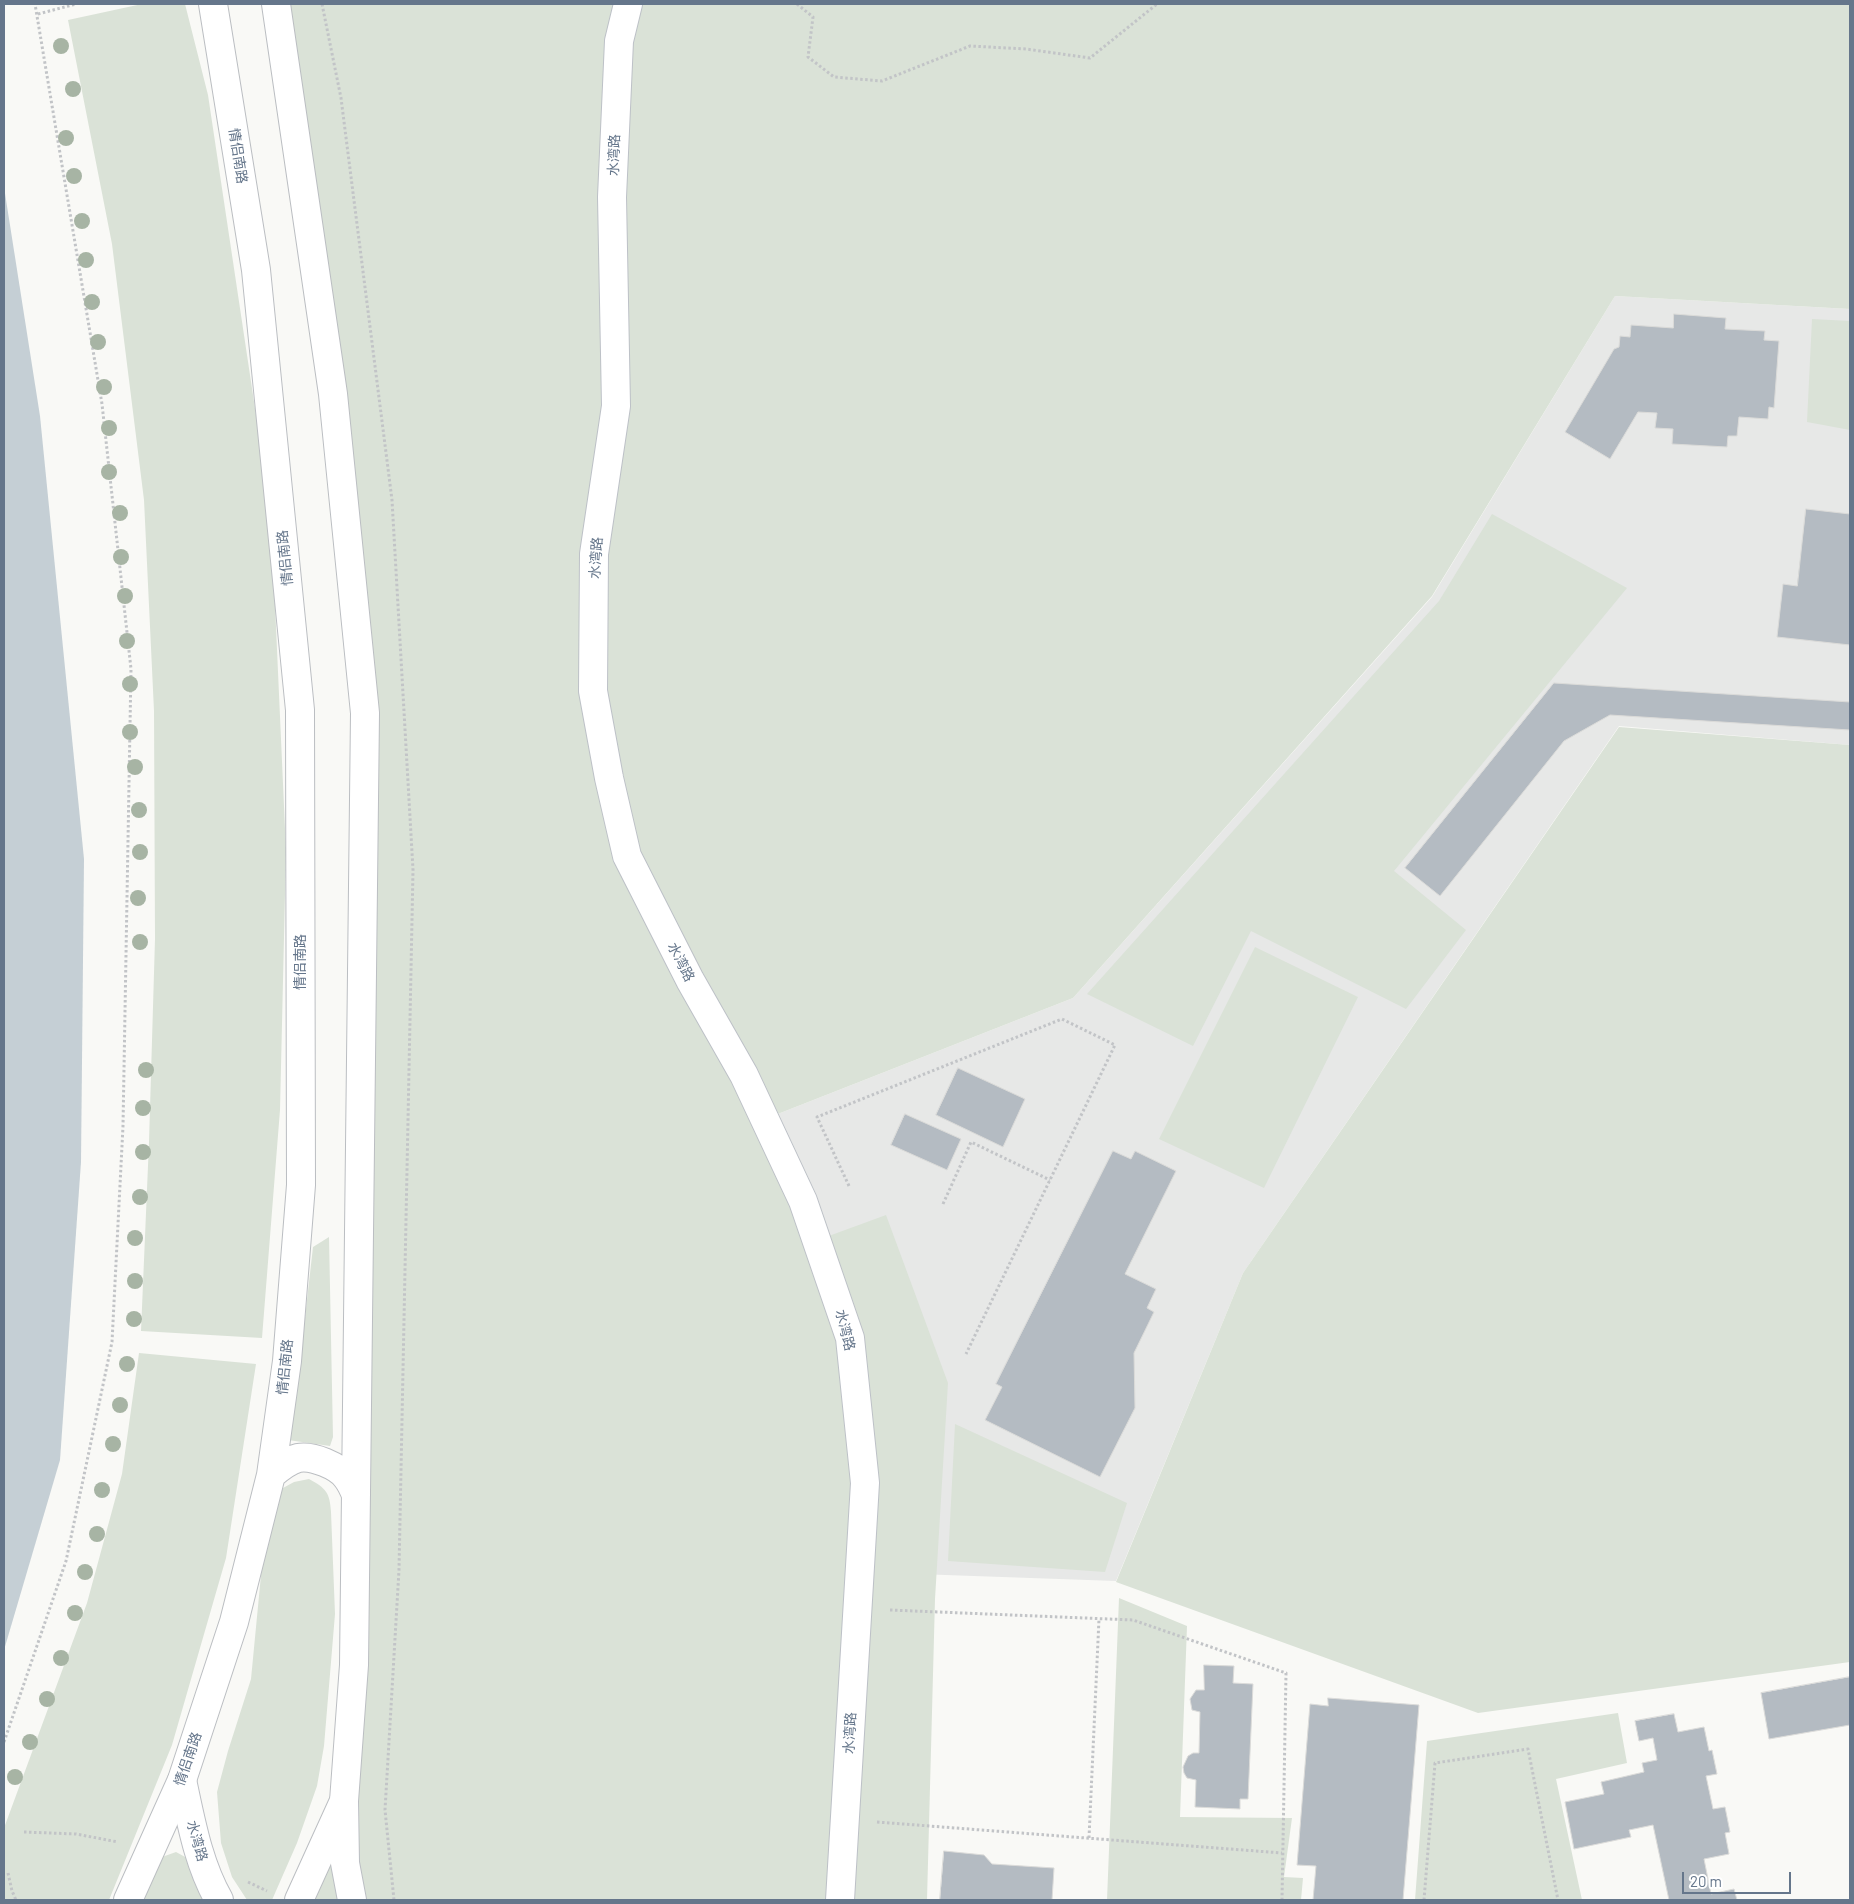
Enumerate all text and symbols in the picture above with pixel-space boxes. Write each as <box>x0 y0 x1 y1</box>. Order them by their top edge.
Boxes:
street label: 情侣南路 <box>225 127 251 185</box>
street label: 水湾路 <box>605 134 623 176</box>
street label: 情侣南路 <box>274 529 296 587</box>
street label: 水湾路 <box>586 536 606 580</box>
street label: 情侣南路 <box>292 934 308 990</box>
street label: 水湾路 <box>664 939 698 985</box>
street label: 水湾路 <box>832 1308 858 1352</box>
street label: 情侣南路 <box>274 1338 296 1396</box>
street label: 水湾路 <box>841 1712 859 1754</box>
street label: 情侣南路 <box>171 1730 205 1788</box>
street label: 水湾路 <box>183 1818 211 1864</box>
scale bar <box>1684 1862 1793 1894</box>
text: 20 m <box>1690 1872 1722 1890</box>

